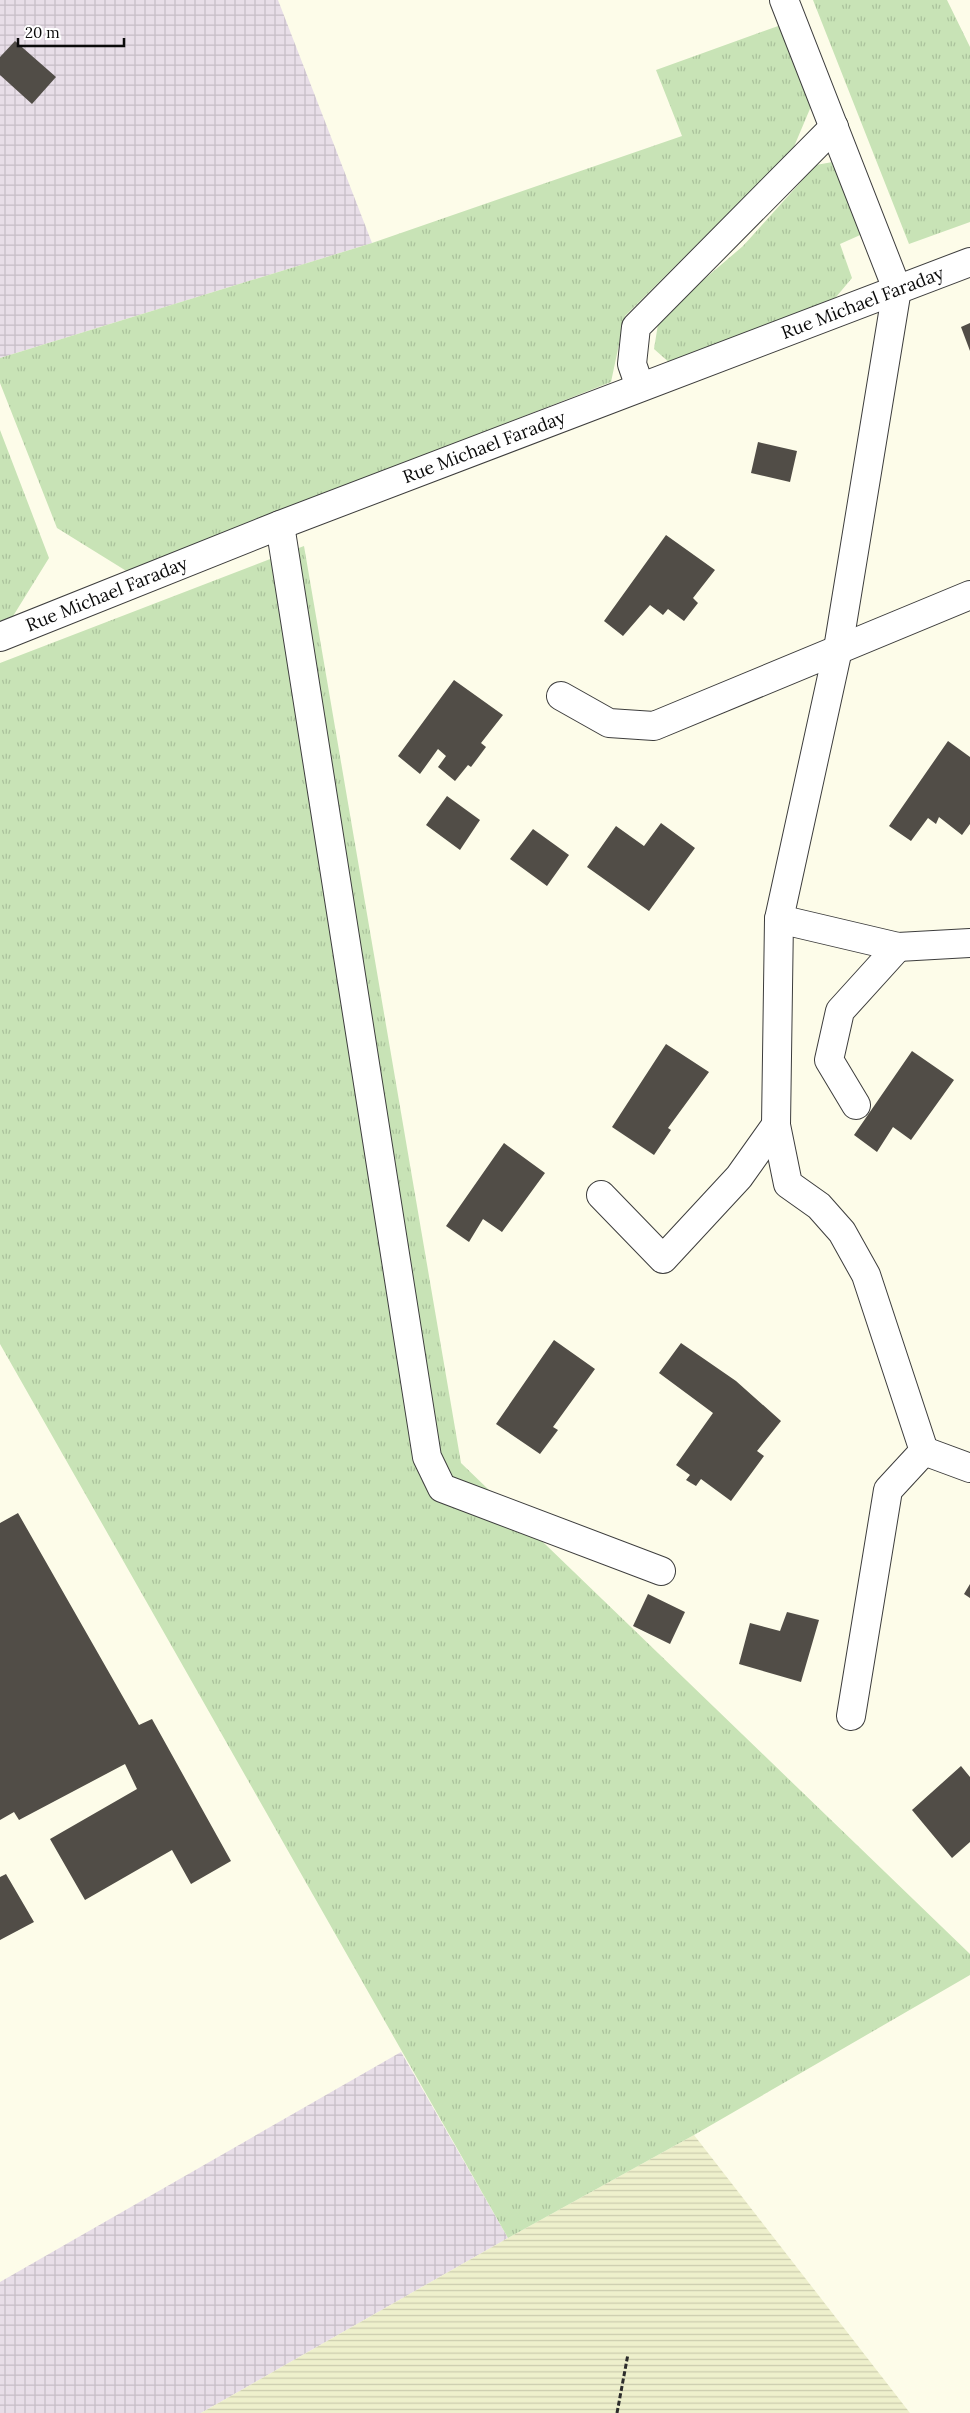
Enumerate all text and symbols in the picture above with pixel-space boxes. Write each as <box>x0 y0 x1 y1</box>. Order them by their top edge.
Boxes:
scale bar <box>18 15 124 47</box>
text: 20 m <box>25 23 60 42</box>
street label: Rue Michael Faraday <box>778 261 947 344</box>
street label: Rue Michael Faraday <box>399 405 569 488</box>
street label: Rue Michael Faraday <box>22 551 191 636</box>

